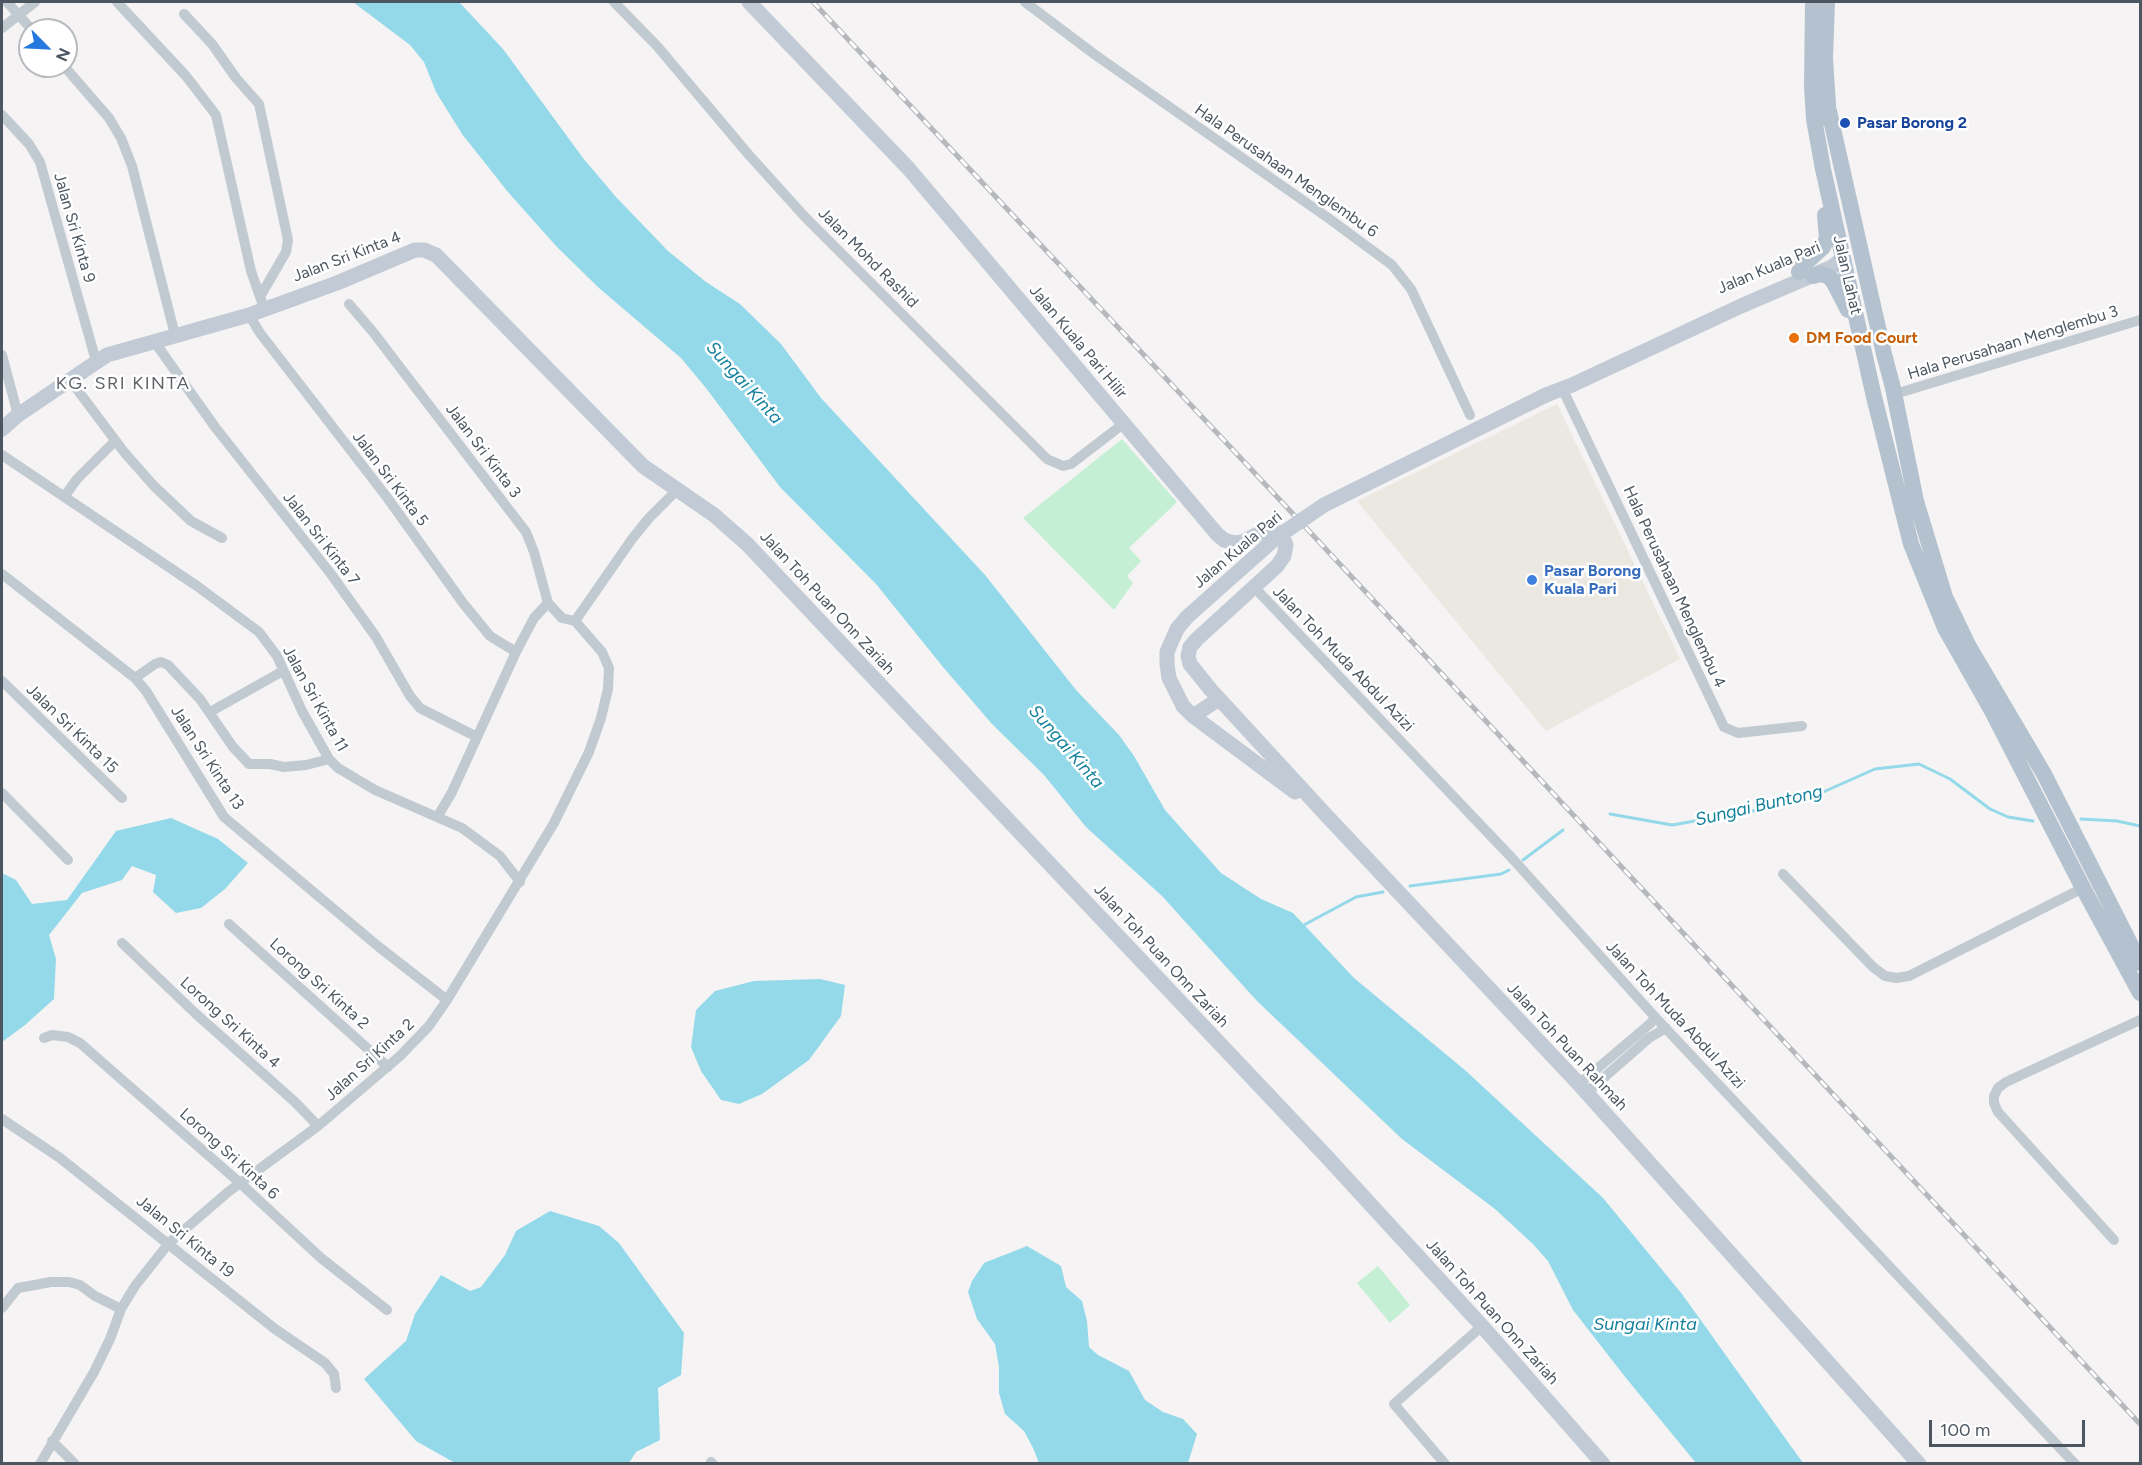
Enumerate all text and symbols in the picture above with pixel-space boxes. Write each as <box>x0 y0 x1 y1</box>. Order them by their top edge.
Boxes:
north arrow <box>18 18 78 78</box>
text: N <box>52 45 74 64</box>
street label: Hala Perusahaan Menglembu 6 <box>1191 100 1381 242</box>
place label: Pasar Borong 2 <box>1857 113 1967 133</box>
marker: Pasar Borong 2 <box>1838 116 1852 130</box>
street label: Jalan Sri Kinta 9 <box>49 171 99 285</box>
street label: Jalan Mohd Rashid <box>814 204 922 312</box>
street label: Jalan Sri Kinta 4 <box>290 228 404 286</box>
street label: Jalan Lahat <box>1829 234 1865 316</box>
street label: Jalan Kuala Pari <box>1715 238 1823 298</box>
street label: Jalan Kuala Pari Hilir <box>1025 281 1131 403</box>
street label: Hala Perusahaan Menglembu 3 <box>1905 302 2121 384</box>
place label: DM Food Court <box>1806 328 1918 348</box>
marker: DM Food Court <box>1787 331 1801 345</box>
water label: Sungai Kinta <box>701 337 787 429</box>
district label: KG. SRI KINTA <box>56 373 190 395</box>
street label: Jalan Sri Kinta 3 <box>441 400 525 502</box>
street label: Jalan Sri Kinta 5 <box>348 428 432 530</box>
street label: Hala Perusahaan Menglembu 4 <box>1619 483 1729 691</box>
street label: Jalan Sri Kinta 7 <box>279 489 363 589</box>
street label: Jalan Kuala Pari <box>1190 507 1286 593</box>
street label: Jalan Toh Puan Onn Zariah <box>756 527 898 679</box>
place label: Pasar Borong Kuala Pari <box>1544 561 1641 599</box>
marker: Pasar Borong Kuala Pari <box>1525 573 1539 587</box>
street label: Jalan Toh Muda Abdul Azizi <box>1268 582 1418 736</box>
street label: Jalan Sri Kinta 11 <box>278 643 352 755</box>
street label: Jalan Sri Kinta 15 <box>22 680 122 778</box>
water label: Sungai Kinta <box>1024 701 1108 793</box>
street label: Jalan Sri Kinta 13 <box>166 703 248 813</box>
water label: Sungai Buntong <box>1693 781 1825 831</box>
street label: Jalan Toh Puan Onn Zariah <box>1090 880 1232 1032</box>
street label: Lorong Sri Kinta 2 <box>265 934 373 1034</box>
street label: Jalan Toh Muda Abdul Azizi <box>1602 937 1748 1093</box>
street label: Lorong Sri Kinta 4 <box>176 973 284 1073</box>
street label: Jalan Toh Puan Rahmah <box>1503 979 1631 1115</box>
street label: Jalan Sri Kinta 2 <box>321 1015 419 1105</box>
street label: Lorong Sri Kinta 6 <box>175 1104 283 1204</box>
street label: Jalan Sri Kinta 19 <box>132 1192 238 1282</box>
street label: Jalan Toh Puan Onn Zariah <box>1422 1235 1562 1389</box>
water label: Sungai Kinta <box>1593 1314 1697 1336</box>
scale bar <box>1932 1408 2088 1446</box>
text: 100 m <box>1940 1419 1990 1441</box>

